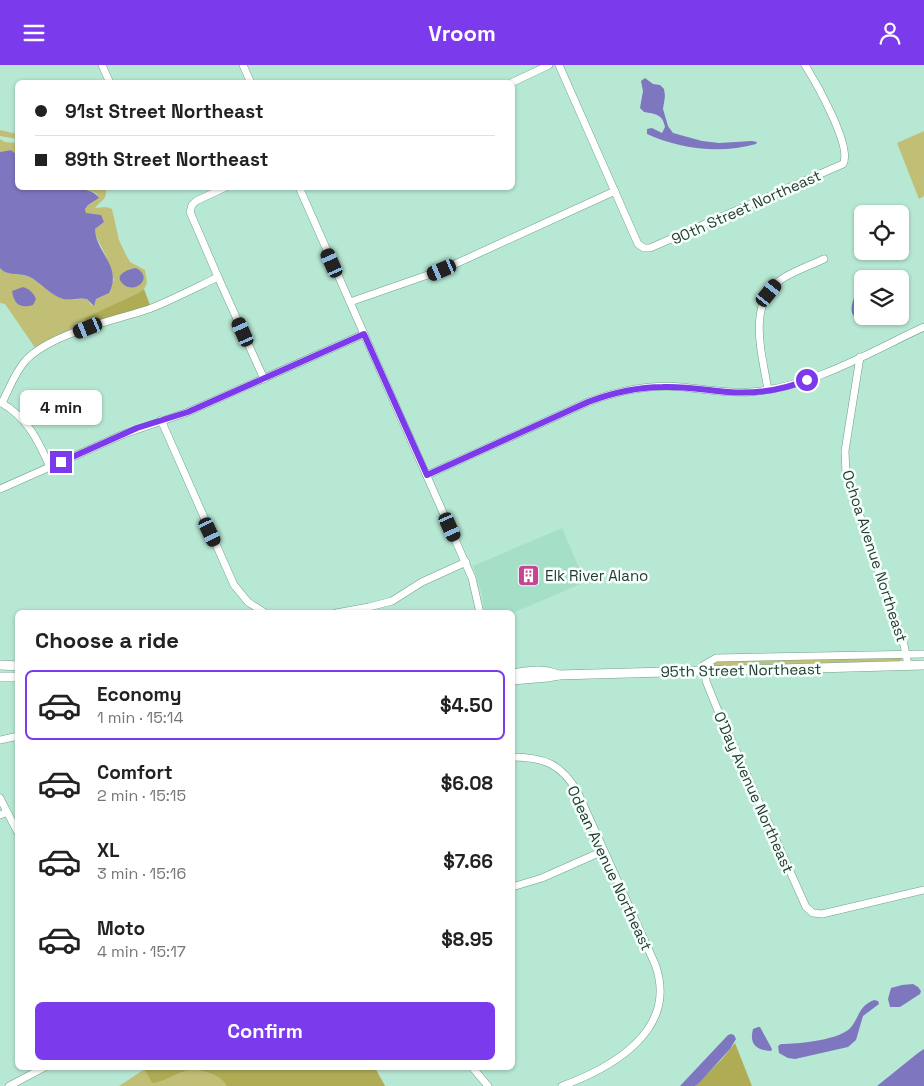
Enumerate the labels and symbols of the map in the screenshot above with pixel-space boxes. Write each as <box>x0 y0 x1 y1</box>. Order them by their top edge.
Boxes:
street label: 90th Street Northeast <box>668 165 824 249</box>
car <box>319 246 344 280</box>
car <box>425 257 458 283</box>
car <box>753 277 784 309</box>
car <box>71 315 104 341</box>
car <box>230 315 255 349</box>
route start <box>796 369 818 391</box>
callout: 4 min <box>20 389 102 425</box>
route end <box>50 451 72 473</box>
street label: Ochoa Avenue Northeast <box>838 468 912 644</box>
car <box>437 510 462 544</box>
car <box>196 515 223 549</box>
building icon: Elk River Alano <box>517 563 541 587</box>
place label: Elk River Alano <box>545 566 648 585</box>
street label: 95th Street Northeast <box>660 659 822 681</box>
street label: O'Day Avenue Northeast <box>710 708 798 876</box>
street label: Odean Avenue Northeast <box>563 782 657 954</box>

